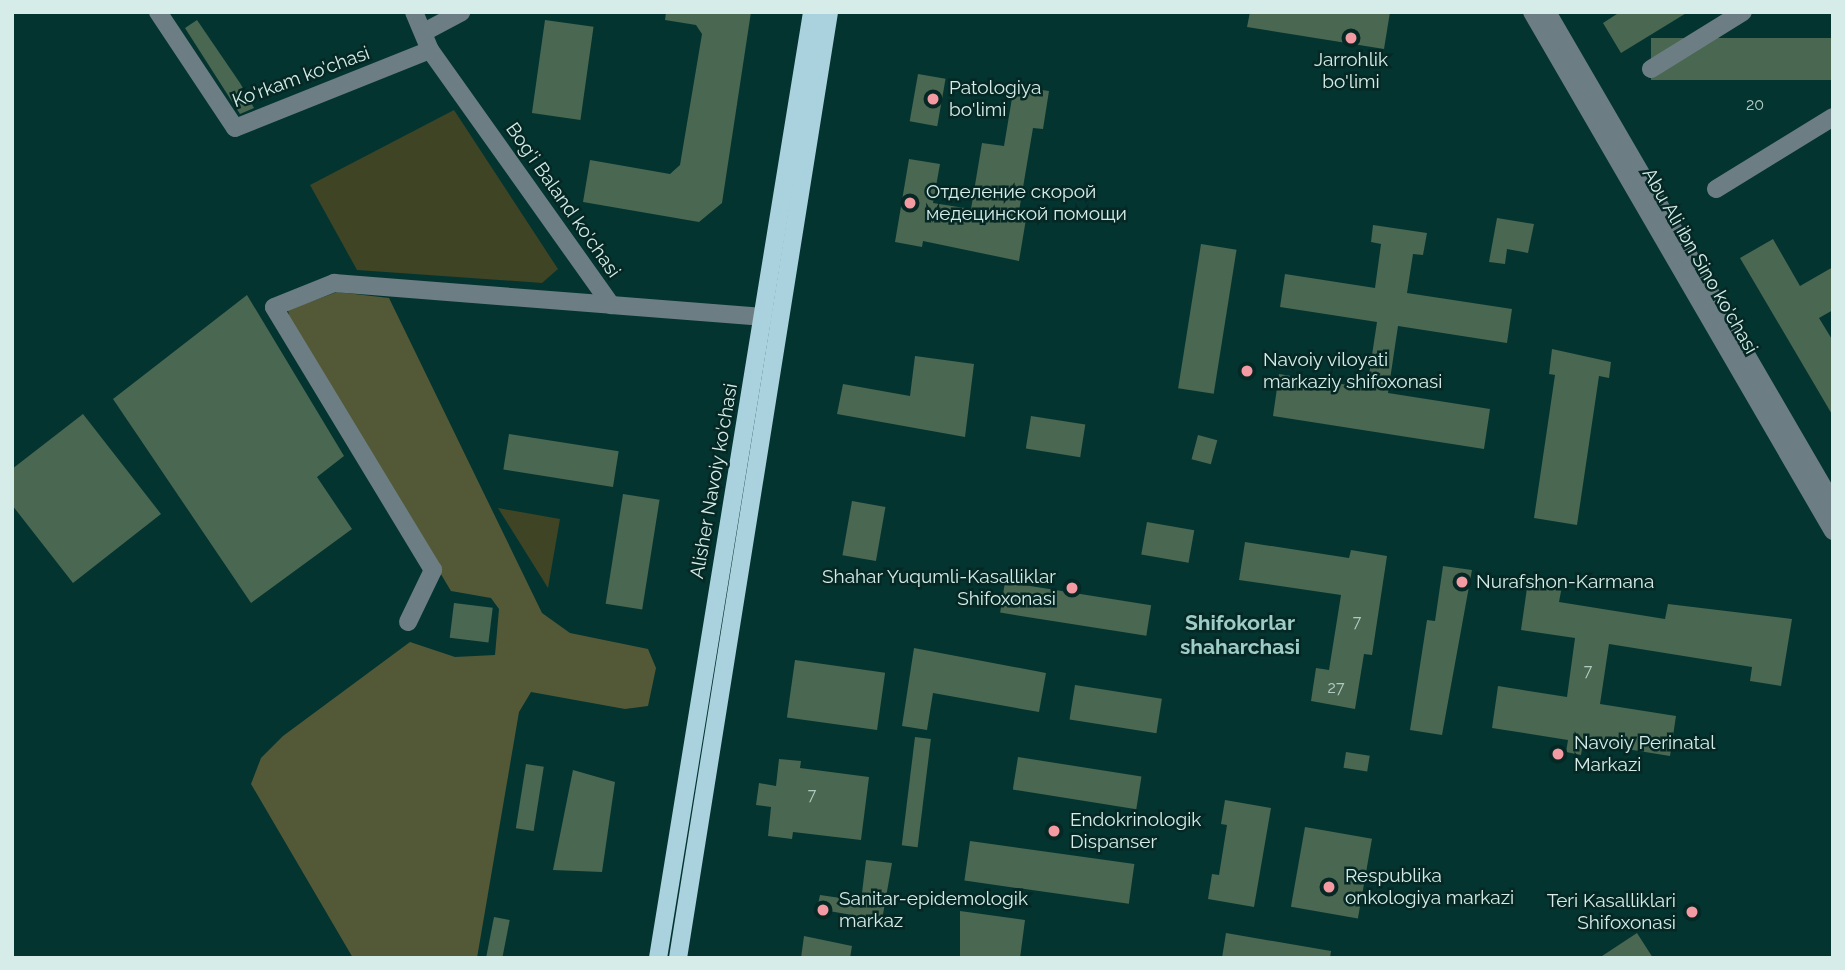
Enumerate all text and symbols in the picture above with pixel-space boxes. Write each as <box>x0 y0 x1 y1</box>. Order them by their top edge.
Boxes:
marker: Jarrohlik bo'limi <box>1343 30 1359 46</box>
street label: Ko'rkam ko'chasi <box>229 42 373 112</box>
place label: Jarrohlik bo'limi <box>1314 49 1388 93</box>
place label: Patologiya bo'limi <box>949 77 1041 121</box>
marker: Patologiya bo'limi <box>923 89 943 109</box>
house number: 20 <box>1746 95 1764 115</box>
street label: Bog'i Baland ko'chasi <box>501 118 625 282</box>
street label: Abu Ali ibn Sino ko'chasi <box>1637 164 1763 358</box>
place label: Отделение скорой медецинской помощи <box>926 181 1127 225</box>
marker: Отделение скорой медецинской помощи <box>900 193 920 213</box>
place label: Navoiy viloyati markaziy shifoxonasi <box>1263 349 1443 393</box>
marker: Navoiy viloyati markaziy shifoxonasi <box>1237 361 1257 381</box>
street label: Alisher Navoiy ko'chasi <box>686 381 742 581</box>
place label: Shahar Yuqumli-Kasalliklar Shifoxonasi <box>821 566 1056 610</box>
place label: Nurafshon-Karmana <box>1476 571 1654 593</box>
marker: Nurafshon-Karmana <box>1454 574 1470 590</box>
marker: Shahar Yuqumli-Kasalliklar Shifoxonasi <box>1062 578 1082 598</box>
district label: Shifokorlar shaharchasi <box>1180 610 1300 660</box>
house number: 7 <box>1353 612 1361 632</box>
house number: 7 <box>1584 661 1592 681</box>
house number: 27 <box>1328 678 1344 698</box>
place label: Navoiy Perinatal Markazi <box>1574 732 1716 776</box>
marker: Navoiy Perinatal Markazi <box>1548 744 1568 764</box>
house number: 7 <box>808 785 816 805</box>
place label: Endokrinologik Dispanser <box>1070 809 1201 853</box>
marker: Endokrinologik Dispanser <box>1044 821 1064 841</box>
place label: Respublika onkologiya markazi <box>1345 865 1514 909</box>
marker: Respublika onkologiya markazi <box>1319 877 1339 897</box>
place label: Sanitar-epidemologik markaz <box>839 888 1028 932</box>
place label: Teri Kasalliklari Shifoxonasi <box>1547 890 1676 934</box>
marker: Sanitar-epidemologik markaz <box>813 900 833 920</box>
marker: Teri Kasalliklari Shifoxonasi <box>1682 902 1702 922</box>

